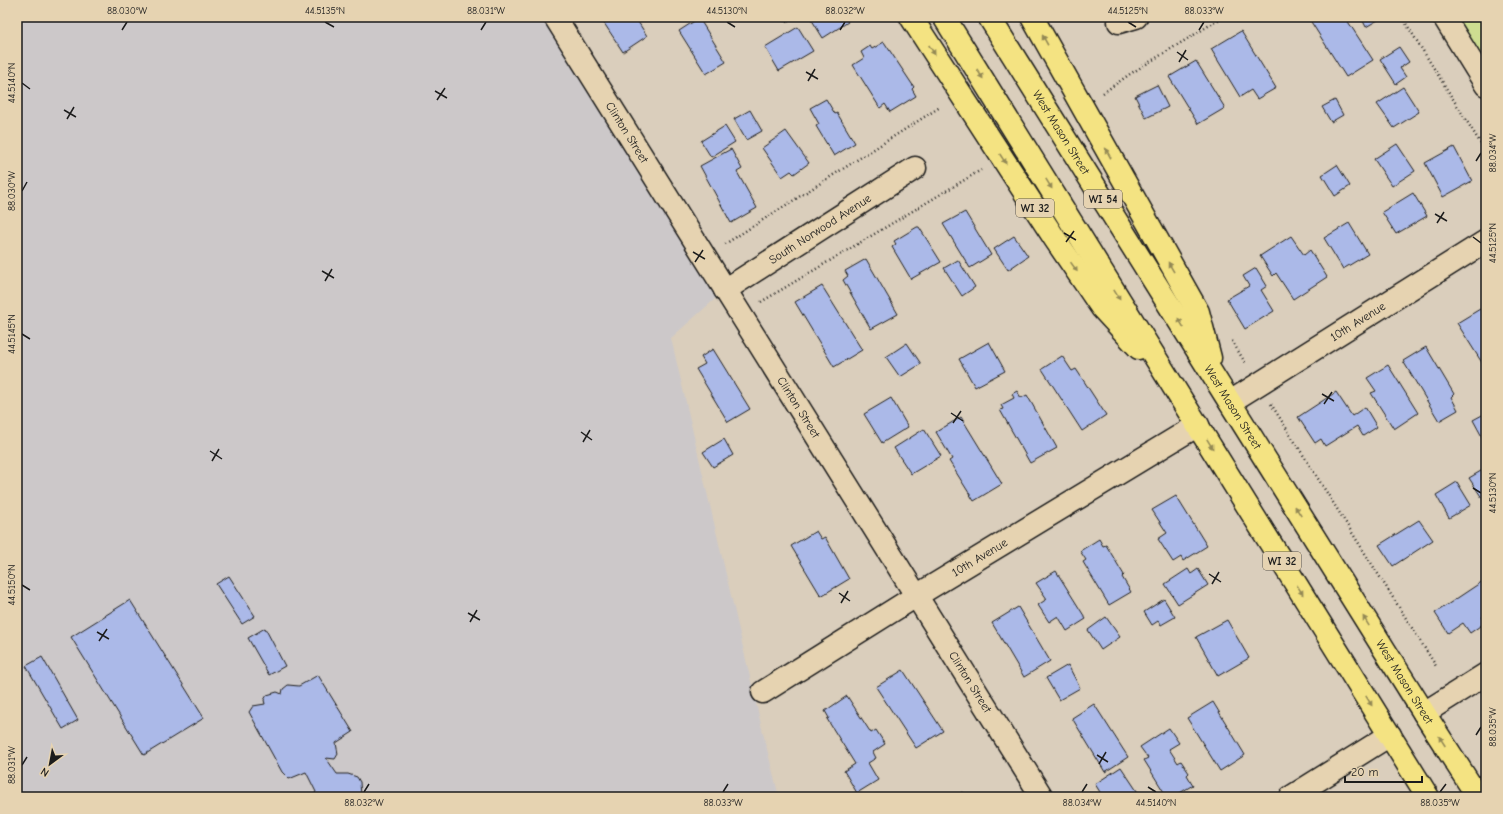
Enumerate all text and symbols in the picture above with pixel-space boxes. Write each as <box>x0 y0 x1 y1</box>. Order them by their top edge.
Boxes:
text: 88.030°W <box>107 5 147 17</box>
text: 44.5135°N <box>305 5 345 17</box>
text: 88.031°W <box>467 5 505 17</box>
text: 44.5130°N <box>707 5 747 17</box>
text: 88.032°W <box>825 5 865 17</box>
text: 44.5125°N <box>1108 5 1148 17</box>
text: 88.033°W <box>1184 5 1224 17</box>
one-way arrow <box>1041 34 1048 46</box>
one-way arrow <box>928 45 936 55</box>
text: 44.5140°N <box>6 63 18 103</box>
one-way arrow <box>976 69 984 79</box>
street label: West Mason Street <box>1030 88 1093 177</box>
street label: Clinton Street <box>603 99 652 166</box>
text: 88.034°W <box>1487 133 1499 172</box>
one-way arrow <box>1105 147 1111 159</box>
one-way arrow <box>999 154 1007 164</box>
text: 88.030°W <box>6 171 18 211</box>
one-way arrow <box>1045 178 1052 190</box>
road number: WI 54 <box>1084 190 1122 208</box>
street label: South Norwood Avenue <box>766 191 874 267</box>
road number: WI 32 <box>1016 199 1054 217</box>
text: 44.5125°N <box>1487 223 1499 263</box>
one-way arrow <box>1168 261 1175 273</box>
one-way arrow <box>1070 262 1078 273</box>
one-way arrow <box>1114 289 1121 301</box>
street label: 10th Avenue <box>1328 299 1388 344</box>
text: 44.5145°N <box>6 314 18 354</box>
one-way arrow <box>1177 317 1184 329</box>
street label: West Mason Street <box>1201 362 1265 452</box>
street label: Clinton Street <box>774 374 823 441</box>
one-way arrow <box>1206 439 1214 449</box>
text: 44.5130°N <box>1487 473 1499 513</box>
one-way arrow <box>1294 505 1301 517</box>
street label: 10th Avenue <box>949 535 1010 580</box>
road number: WI 32 <box>1263 552 1301 570</box>
text: 44.5150°N <box>6 564 18 606</box>
one-way arrow <box>1297 584 1304 596</box>
one-way arrow <box>1363 615 1370 627</box>
street label: West Mason Street <box>1373 637 1436 727</box>
street label: Clinton Street <box>946 649 995 716</box>
one-way arrow <box>1365 695 1372 707</box>
text: 88.035°W <box>1487 707 1499 747</box>
one-way arrow <box>1438 736 1446 746</box>
north arrow <box>30 744 70 784</box>
text: 88.031°W <box>6 746 18 784</box>
scale bar <box>1345 758 1422 784</box>
text: N <box>38 765 51 779</box>
text: 20 m <box>1351 765 1379 779</box>
text: 88.032°W <box>344 797 384 809</box>
text: 88.033°W <box>703 797 743 809</box>
text: 88.034°W <box>1063 797 1102 809</box>
text: 44.5140°N <box>1136 797 1176 809</box>
text: 88.035°W <box>1420 797 1460 809</box>

